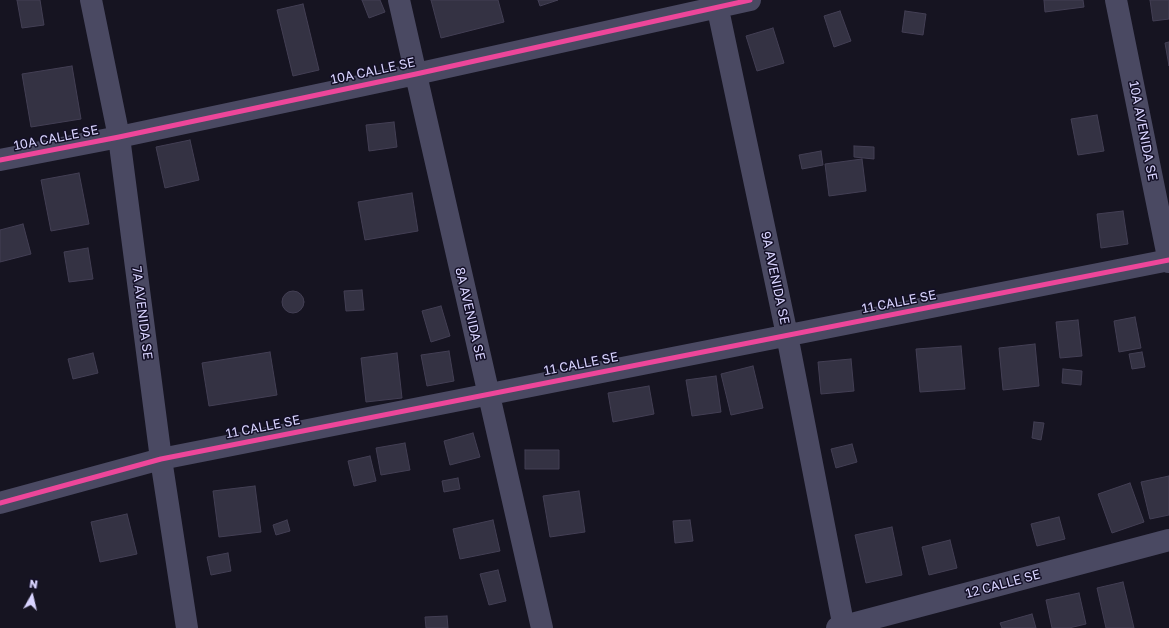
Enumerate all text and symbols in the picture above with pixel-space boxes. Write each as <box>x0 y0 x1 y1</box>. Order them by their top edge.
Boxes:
street label: 10A CALLE SE <box>329 54 417 88</box>
street label: 10A AVENIDA SE <box>1126 80 1160 182</box>
street label: 10A CALLE SE <box>12 122 100 154</box>
street label: 9A AVENIDA SE <box>757 230 793 326</box>
street label: 7A AVENIDA SE <box>129 265 155 361</box>
street label: 8A AVENIDA SE <box>452 266 488 362</box>
street label: 11 CALLE SE <box>861 287 937 317</box>
street label: 11 CALLE SE <box>543 349 619 379</box>
street label: 11 CALLE SE <box>225 412 301 442</box>
street label: 12 CALLE SE <box>964 567 1042 601</box>
north arrow <box>12 576 52 616</box>
text: N <box>29 577 39 591</box>

